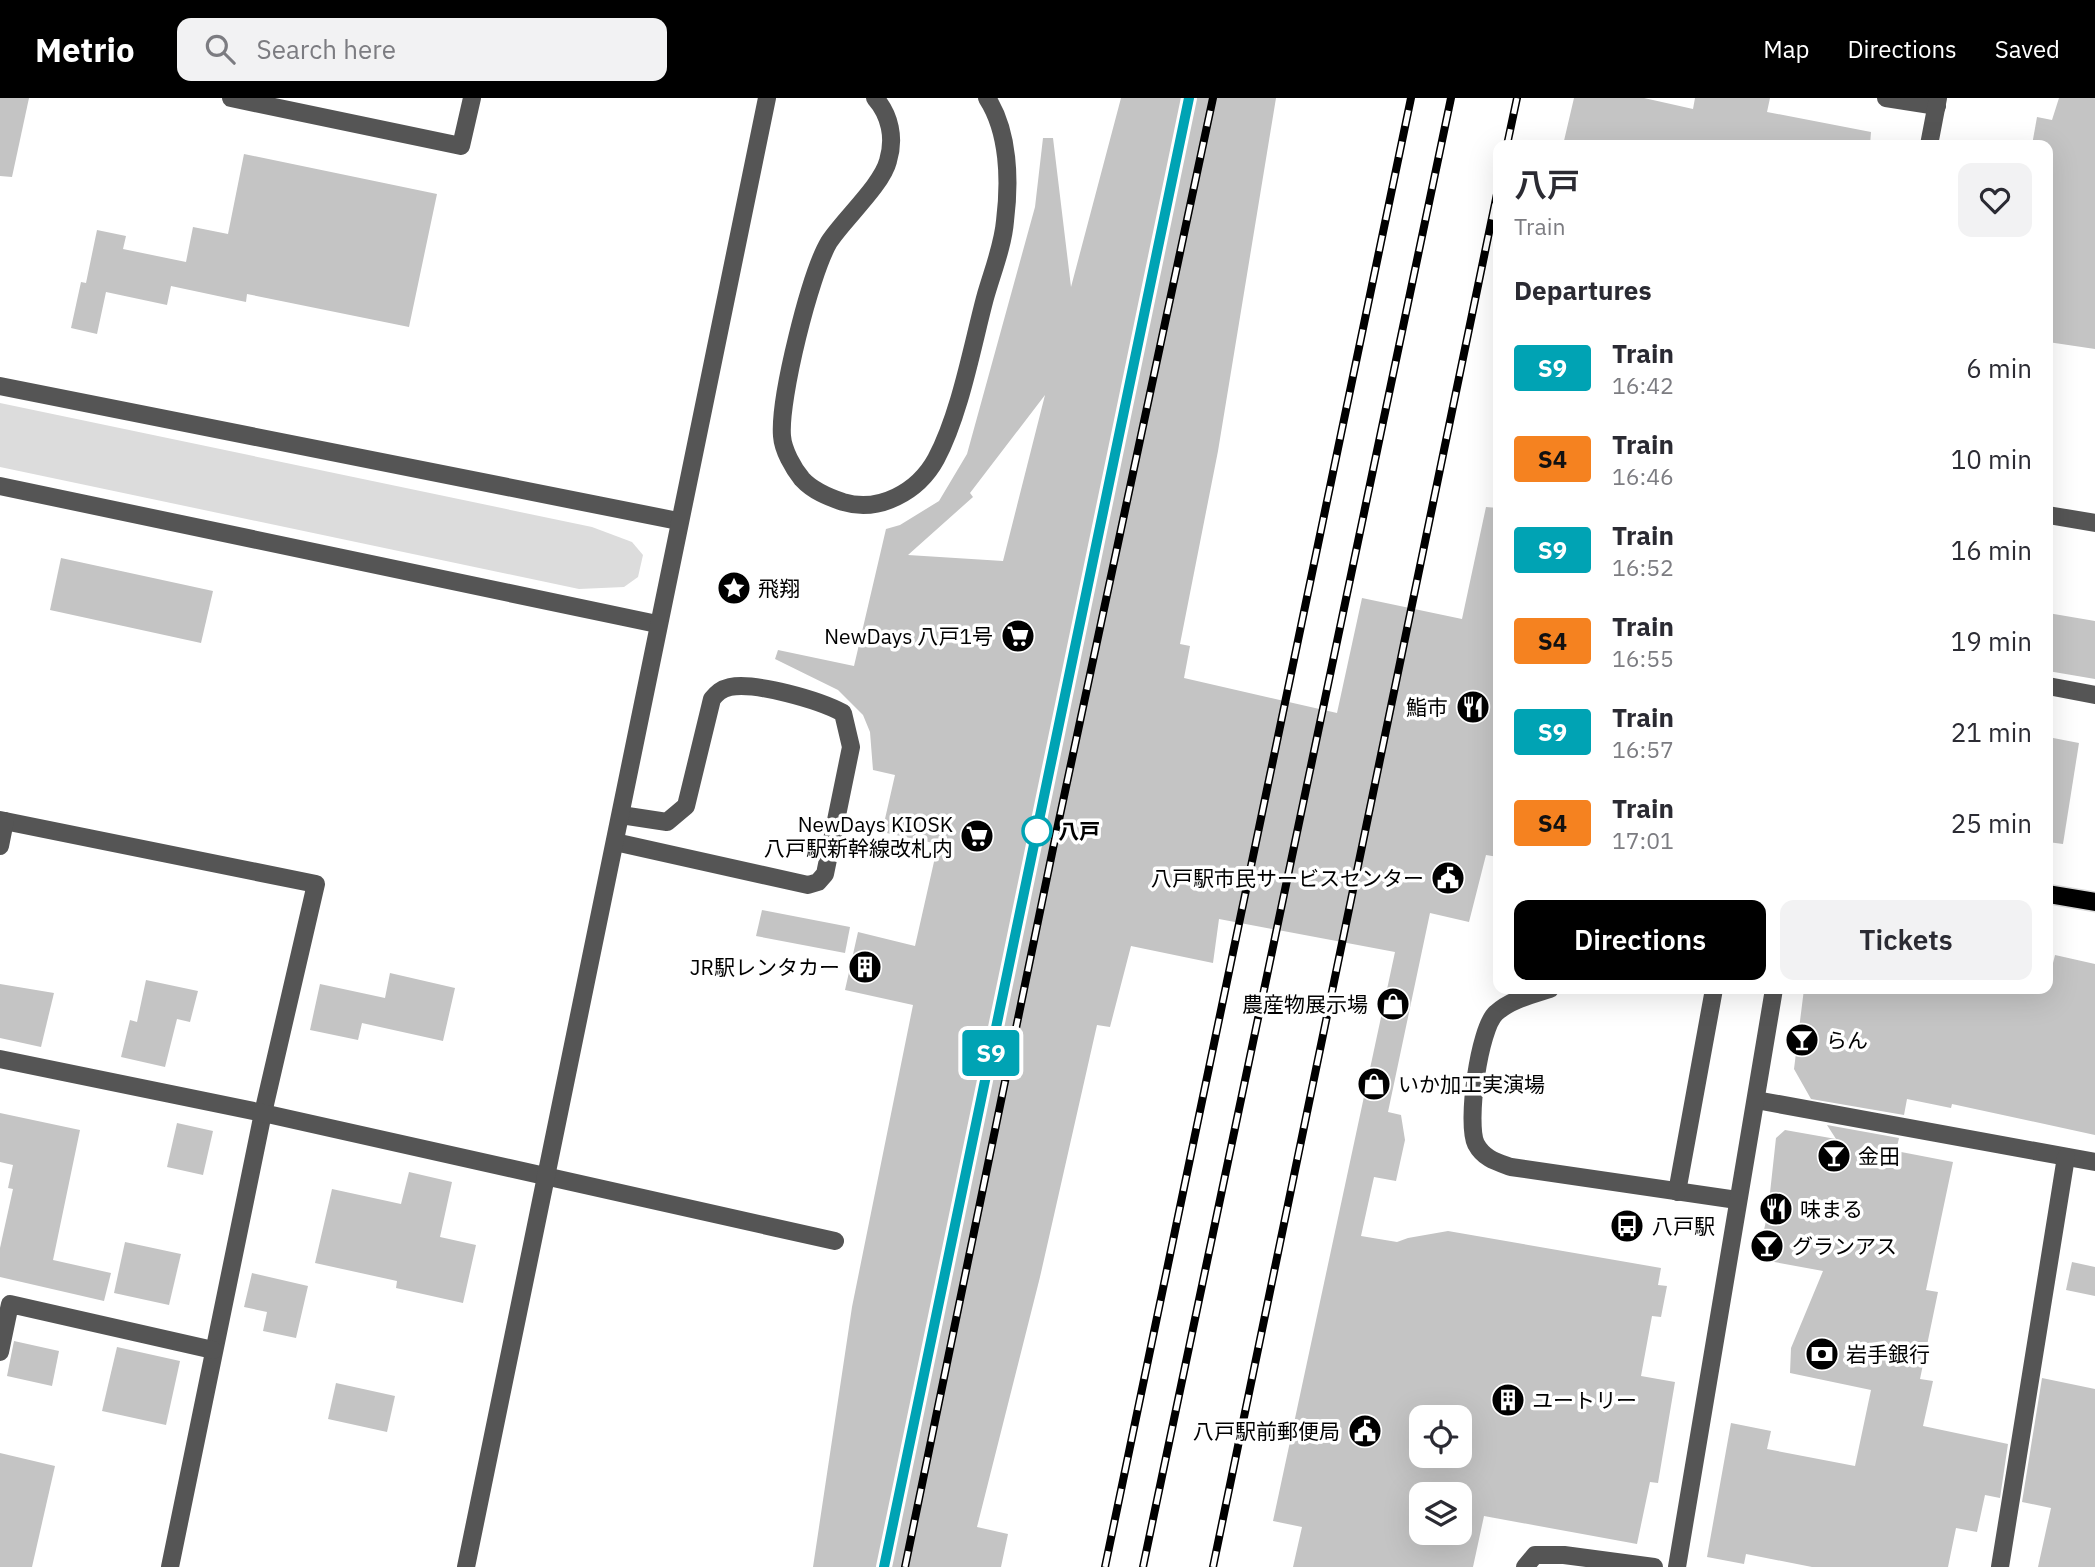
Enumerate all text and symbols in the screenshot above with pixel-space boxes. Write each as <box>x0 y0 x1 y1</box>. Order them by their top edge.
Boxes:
search box <box>177 18 667 81</box>
text: Metrio <box>35 28 135 71</box>
icon: search <box>201 30 239 68</box>
text: Search here <box>257 32 396 66</box>
text: Map <box>1763 33 1809 65</box>
text: Directions <box>1847 33 1957 65</box>
text: Saved <box>1995 33 2060 65</box>
text: 八戸 <box>1514 163 1580 206</box>
button: heart <box>1958 163 2032 237</box>
text: Train <box>1514 211 1566 241</box>
text: Departures <box>1514 273 1652 307</box>
text: Train <box>1612 336 1674 370</box>
text: 6 min <box>1966 351 2032 385</box>
text: S9 <box>1538 352 1567 384</box>
text: 16:42 <box>1612 370 1674 400</box>
text: Train <box>1612 427 1674 461</box>
text: 10 min <box>1951 442 2032 476</box>
text: S4 <box>1538 443 1567 475</box>
text: 16:46 <box>1612 461 1674 491</box>
text: Train <box>1612 518 1674 552</box>
text: 16 min <box>1951 533 2032 567</box>
text: S9 <box>1538 534 1567 566</box>
text: 16:52 <box>1612 552 1674 582</box>
place icon: 飛翔 <box>715 569 753 607</box>
place label: 飛翔 <box>758 574 800 602</box>
text: Train <box>1612 609 1674 643</box>
supermarket icon: NewDays 八戸1号 <box>999 617 1037 655</box>
place label: NewDays 八戸1号 <box>824 622 993 650</box>
text: 19 min <box>1951 624 2032 658</box>
text: S4 <box>1538 625 1567 657</box>
text: 16:55 <box>1612 643 1674 673</box>
restaurant icon: 鮨市 <box>1454 688 1492 726</box>
place label: 鮨市 <box>1406 693 1448 721</box>
text: Train <box>1612 700 1674 734</box>
text: 21 min <box>1951 715 2032 749</box>
text: S9 <box>1538 716 1567 748</box>
text: 16:57 <box>1612 734 1674 764</box>
text: Train <box>1612 791 1674 825</box>
text: 25 min <box>1951 806 2032 840</box>
text: S4 <box>1538 807 1567 839</box>
place label: NewDays KIOSK 八戸駅新幹線改札内 <box>764 810 953 862</box>
marker: 八戸 <box>1022 816 1052 846</box>
supermarket icon: NewDays KIOSK 八戸駅新幹線改札内 <box>958 817 996 855</box>
place label: 八戸 <box>1058 817 1100 845</box>
text: 17:01 <box>1612 825 1674 855</box>
public building icon: 八戸駅市民サービスセンター <box>1429 859 1467 897</box>
place label: 八戸駅市民サービスセンター <box>1151 864 1424 892</box>
button: Directions <box>1514 900 1766 980</box>
button: Tickets <box>1780 900 2032 980</box>
building icon: JR駅レンタカー <box>846 948 884 986</box>
place label: JR駅レンタカー <box>690 953 840 981</box>
shop icon: 農産物展示場 <box>1374 985 1412 1023</box>
place label: 農産物展示場 <box>1242 990 1368 1018</box>
bar icon: らん <box>1783 1021 1821 1059</box>
place label: らん <box>1826 1026 1868 1054</box>
line badge: S9 <box>960 1030 1023 1076</box>
text: S9 <box>976 1037 1006 1069</box>
shop icon: いか加工実演場 <box>1355 1065 1393 1103</box>
place label: いか加工実演場 <box>1398 1070 1545 1098</box>
bar icon: 金田 <box>1815 1137 1853 1175</box>
place label: 金田 <box>1858 1142 1900 1170</box>
restaurant icon: 味まる <box>1757 1190 1795 1228</box>
place label: 味まる <box>1800 1195 1863 1223</box>
bus stop icon: 八戸駅 <box>1608 1207 1646 1245</box>
place label: 八戸駅 <box>1652 1212 1715 1240</box>
bar icon: グランアス <box>1748 1227 1786 1265</box>
place label: グランアス <box>1792 1232 1897 1260</box>
bank icon: 岩手銀行 <box>1803 1335 1841 1373</box>
place label: 岩手銀行 <box>1846 1340 1930 1368</box>
building icon: ユートリー <box>1489 1381 1527 1419</box>
place label: ユートリー <box>1532 1386 1637 1414</box>
map controls <box>1409 1405 1472 1545</box>
button: locate <box>1409 1405 1472 1468</box>
public building icon: 八戸駅前郵便局 <box>1346 1412 1384 1450</box>
place label: 八戸駅前郵便局 <box>1193 1417 1340 1445</box>
button: layers <box>1409 1482 1472 1545</box>

